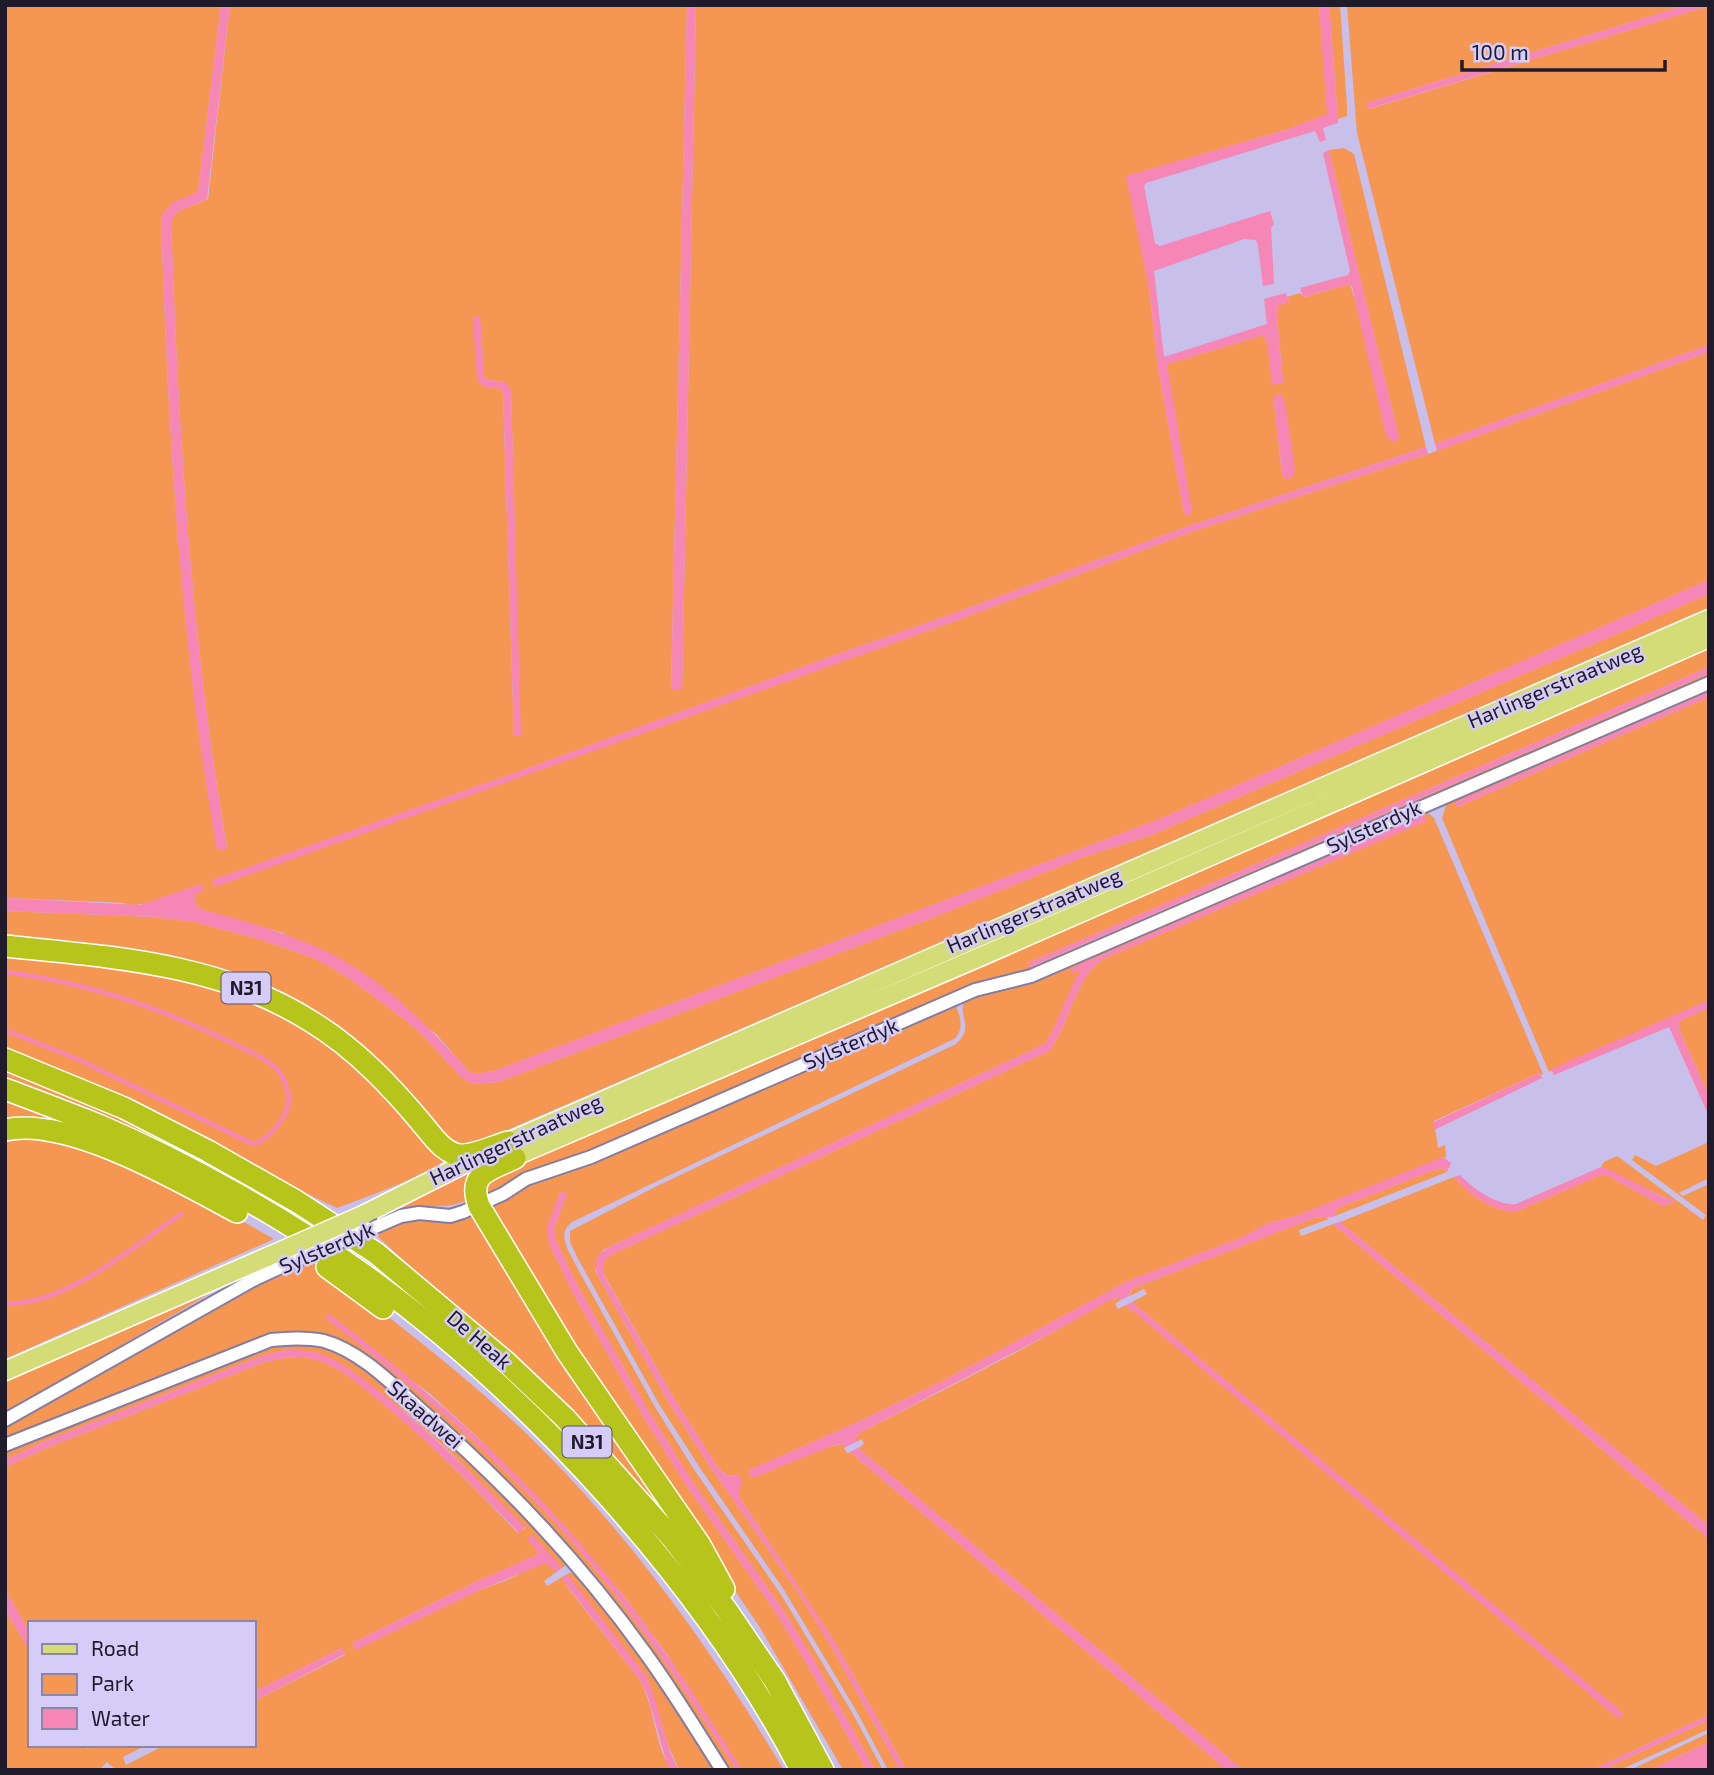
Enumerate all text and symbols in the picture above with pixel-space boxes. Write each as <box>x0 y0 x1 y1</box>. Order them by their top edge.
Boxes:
scale bar <box>1462 28 1665 72</box>
text: 100 m <box>1472 39 1529 64</box>
street label: Harlingerstraatweg <box>1463 636 1646 733</box>
street label: Sylsterdyk <box>1322 794 1425 858</box>
street label: Harlingerstraatweg <box>942 861 1125 958</box>
road number: N31 <box>222 972 270 1004</box>
street label: Sylsterdyk <box>799 1011 902 1074</box>
street label: Harlingerstraatweg <box>425 1088 606 1190</box>
street label: Sylsterdyk <box>275 1215 378 1278</box>
street label: De Heak <box>443 1304 518 1374</box>
street label: Skaadwei <box>383 1374 469 1453</box>
road number: N31 <box>562 1426 612 1458</box>
legend <box>28 1621 256 1747</box>
text: Road <box>91 1635 139 1660</box>
text: Park <box>91 1670 134 1695</box>
text: Water <box>91 1705 150 1730</box>

